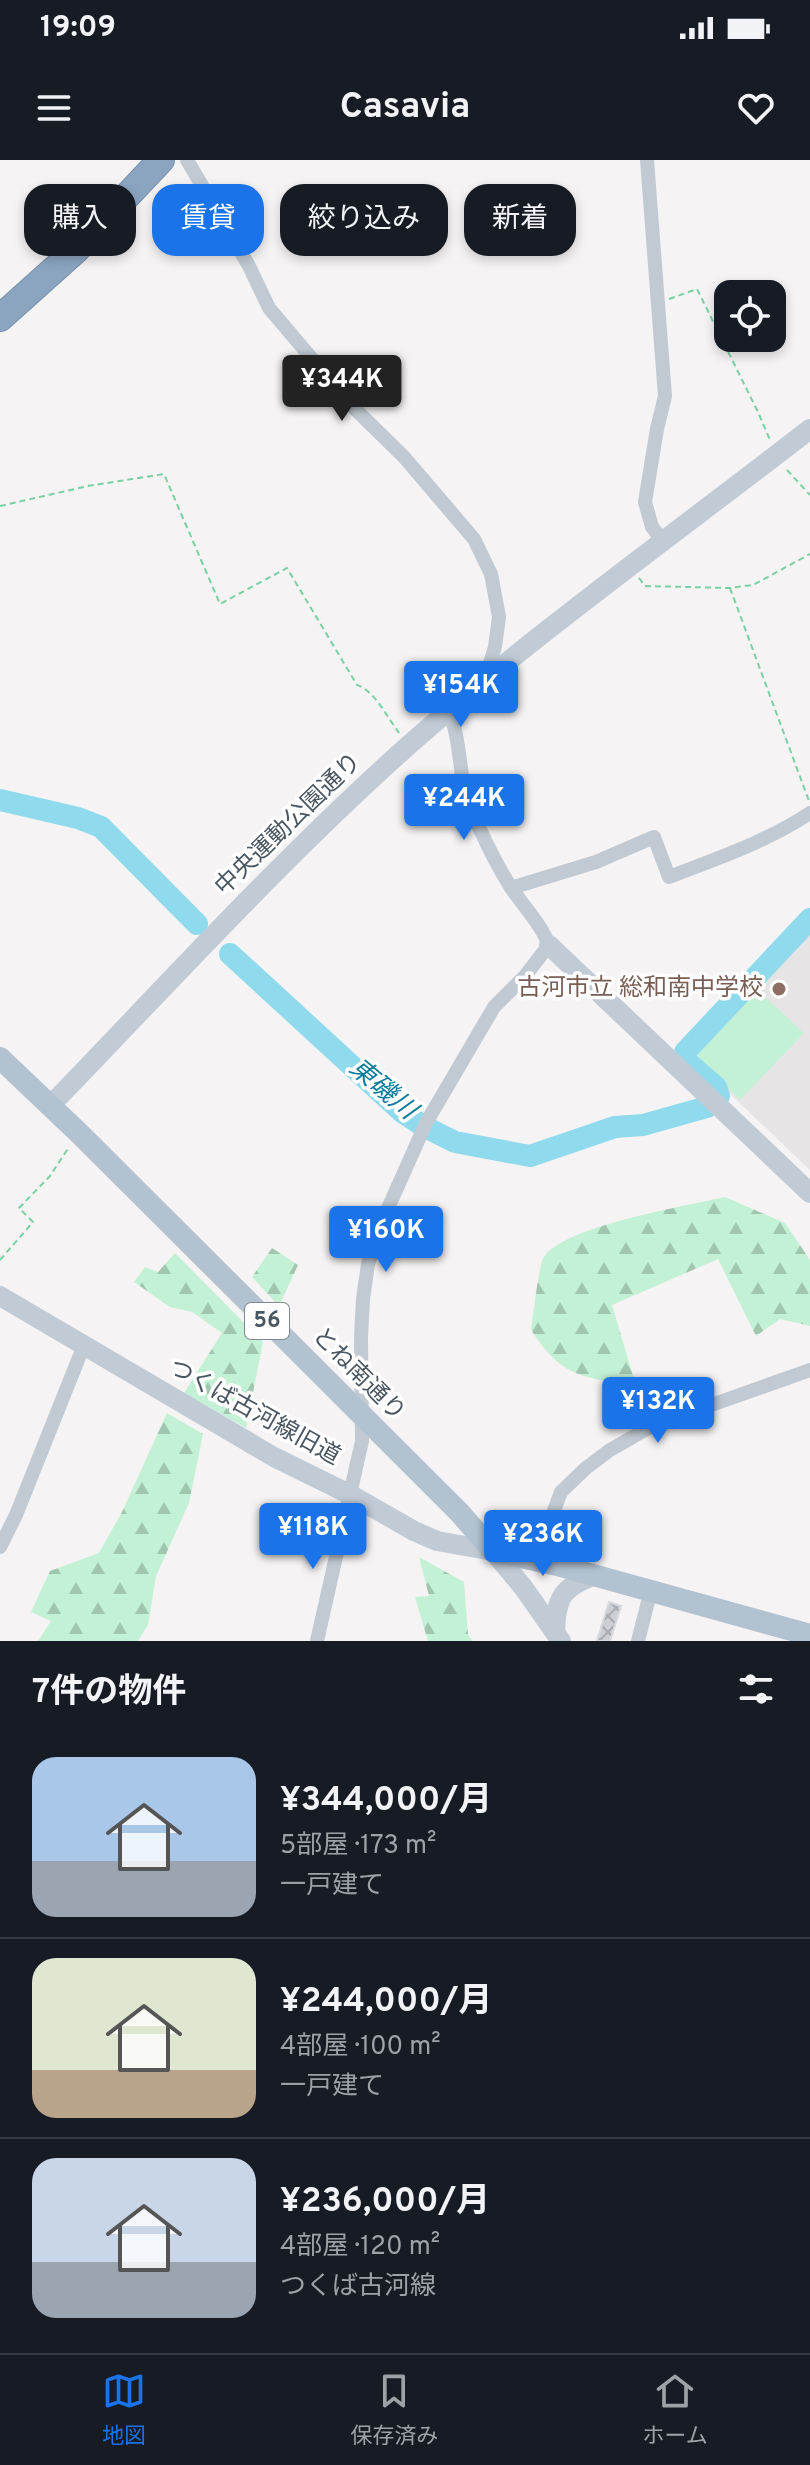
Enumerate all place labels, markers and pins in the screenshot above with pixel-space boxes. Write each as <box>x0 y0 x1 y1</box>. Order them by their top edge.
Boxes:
pin: ¥344K <box>286 355 398 423</box>
pin: ¥154K <box>405 661 517 729</box>
pin: ¥244K <box>408 774 520 842</box>
place label: 古河市立 総和南中学校 <box>517 974 763 1004</box>
marker: 古河市立 総和南中学校 <box>770 980 788 998</box>
pin: ¥160K <box>330 1206 442 1274</box>
pin: ¥132K <box>602 1377 714 1445</box>
pin: ¥118K <box>257 1503 369 1571</box>
pin: ¥236K <box>487 1510 599 1578</box>

